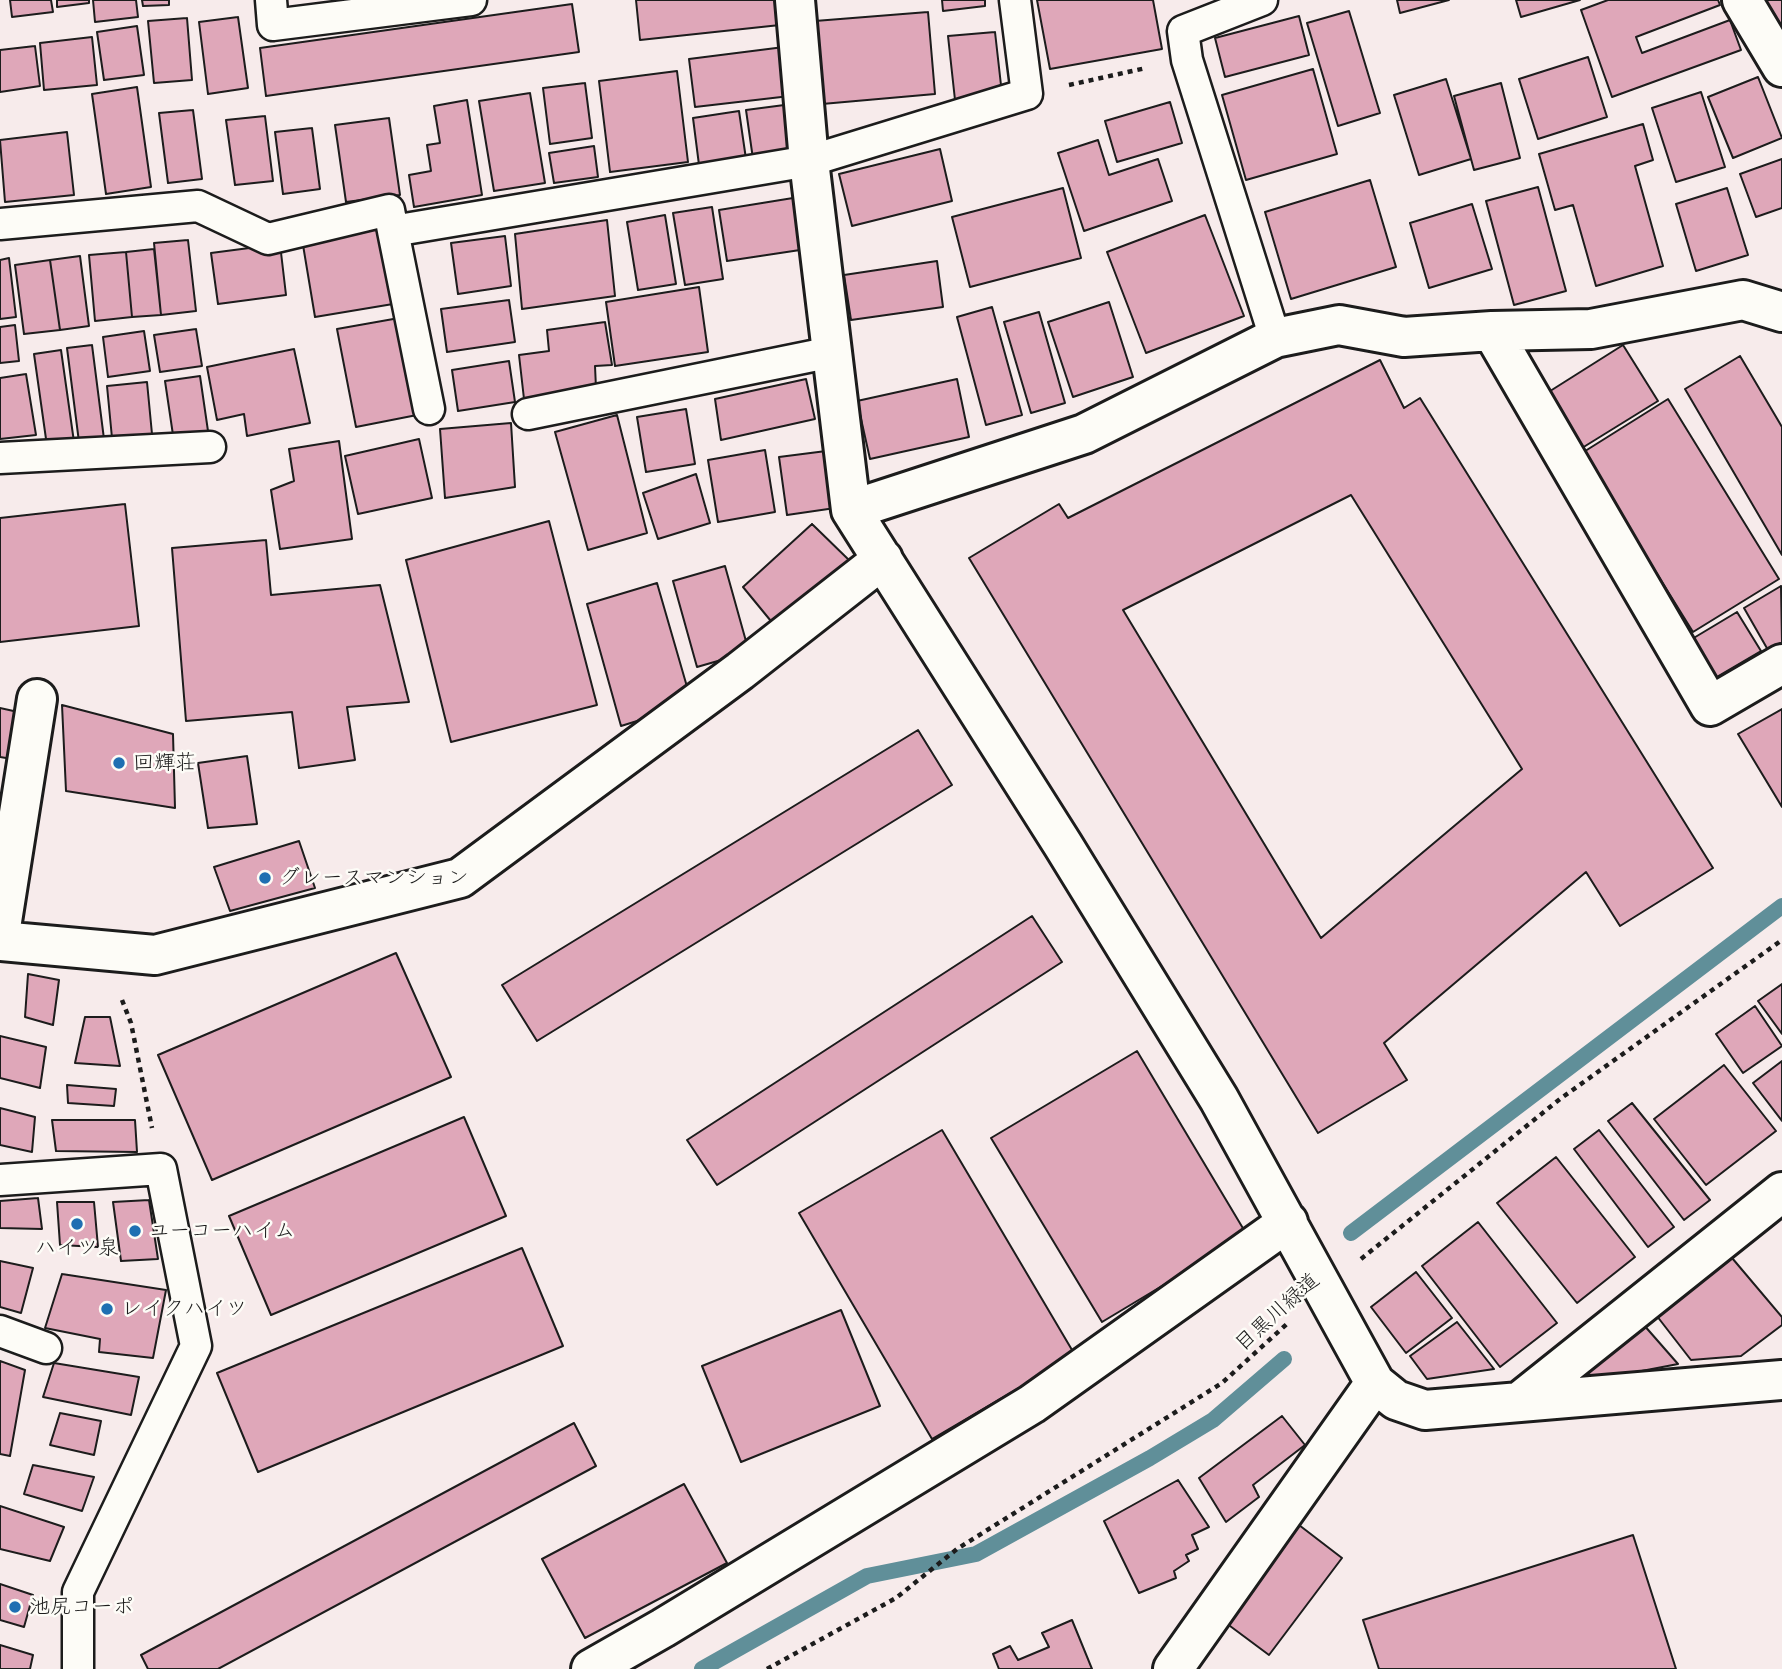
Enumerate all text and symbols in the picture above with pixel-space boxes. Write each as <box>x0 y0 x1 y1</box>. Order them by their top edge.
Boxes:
place label: 回輝荘 <box>133 750 196 776</box>
marker: 回輝荘 <box>111 755 127 771</box>
place label: グレースマンション <box>279 865 469 891</box>
marker: グレースマンション <box>257 870 273 886</box>
marker: ハイツ泉 <box>69 1216 85 1232</box>
place label: ユーコーハイム <box>149 1218 295 1244</box>
marker: ユーコーハイム <box>127 1223 143 1239</box>
place label: ハイツ泉 <box>35 1235 119 1261</box>
street label: 目黒川緑道 <box>1230 1268 1324 1356</box>
place label: レイクハイツ <box>121 1296 247 1322</box>
marker: レイクハイツ <box>99 1301 115 1317</box>
place label: 池尻コーポ <box>29 1594 134 1620</box>
marker: 池尻コーポ <box>7 1599 23 1615</box>

